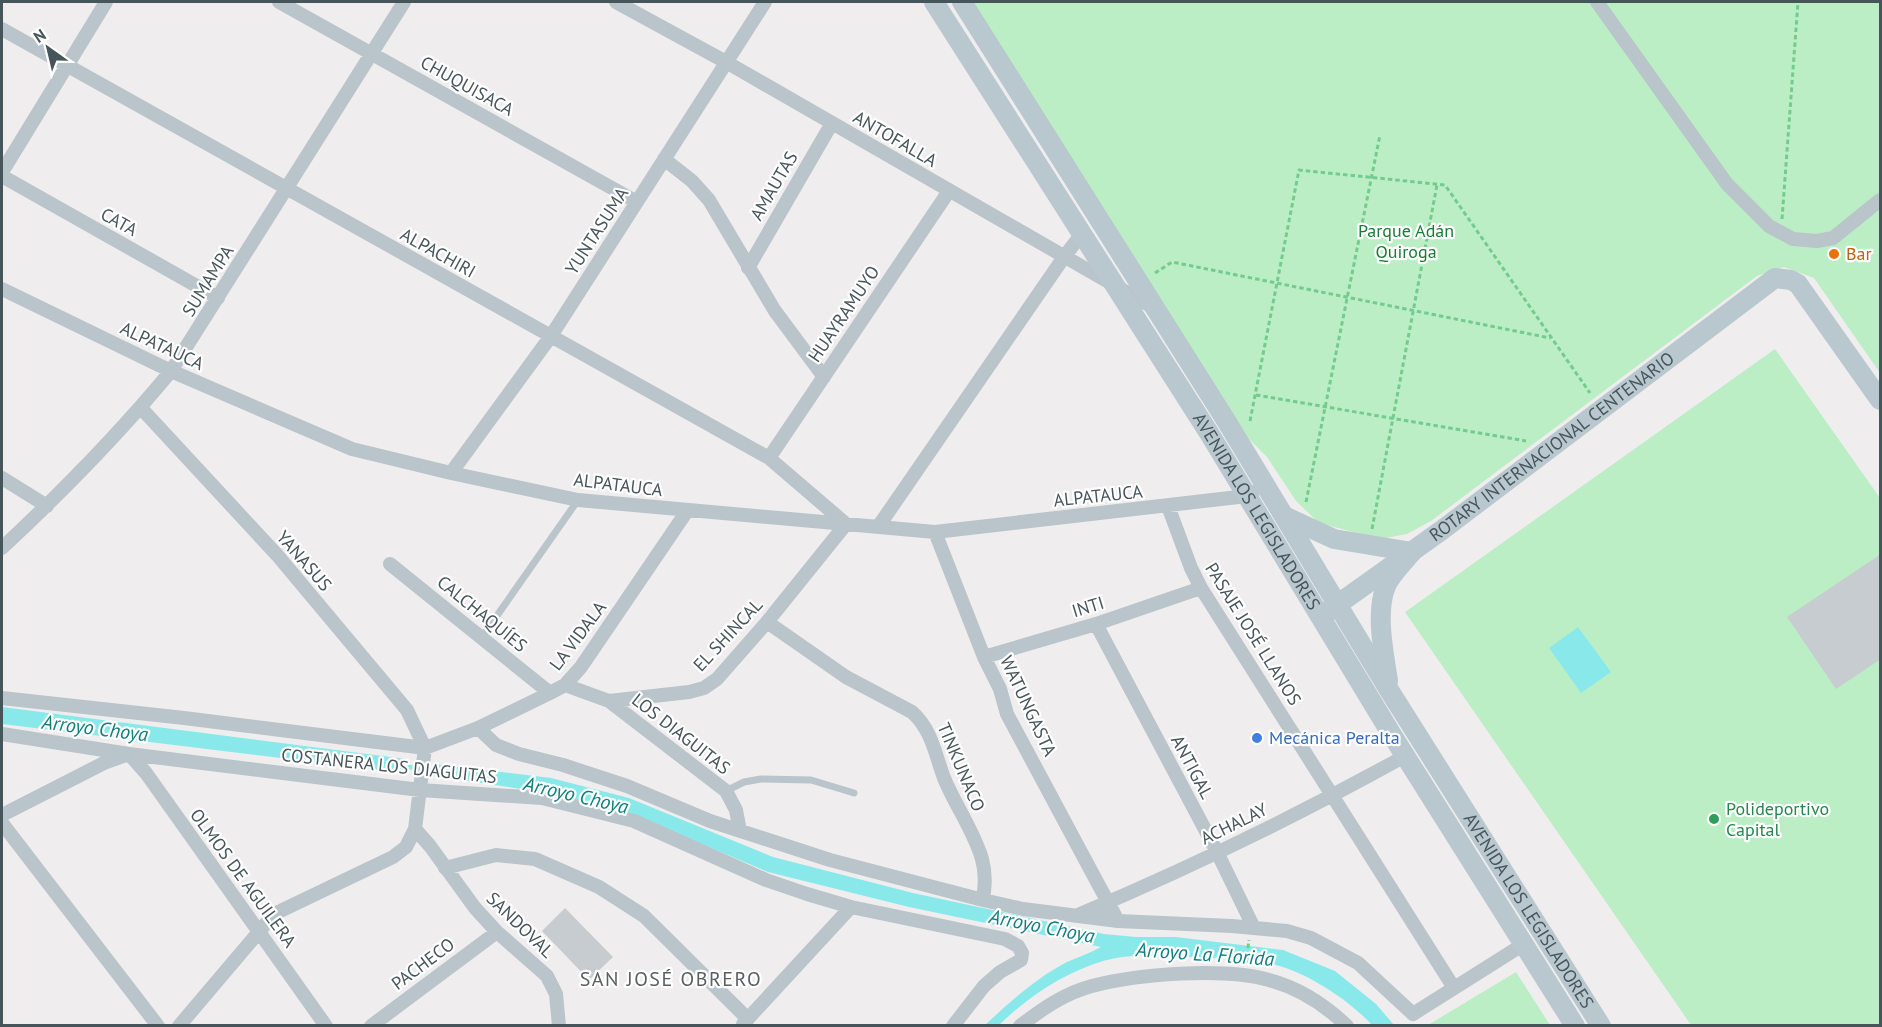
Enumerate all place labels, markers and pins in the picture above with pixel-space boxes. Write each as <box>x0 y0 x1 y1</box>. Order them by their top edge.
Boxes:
place label: Bar <box>1846 242 1872 265</box>
marker: Bar <box>1827 247 1841 261</box>
place label: Mecánica Peralta <box>1269 726 1400 749</box>
marker: Mecánica Peralta <box>1250 731 1264 745</box>
place label: Polideportivo Capital <box>1726 797 1829 841</box>
marker: Polideportivo Capital <box>1707 812 1721 826</box>

